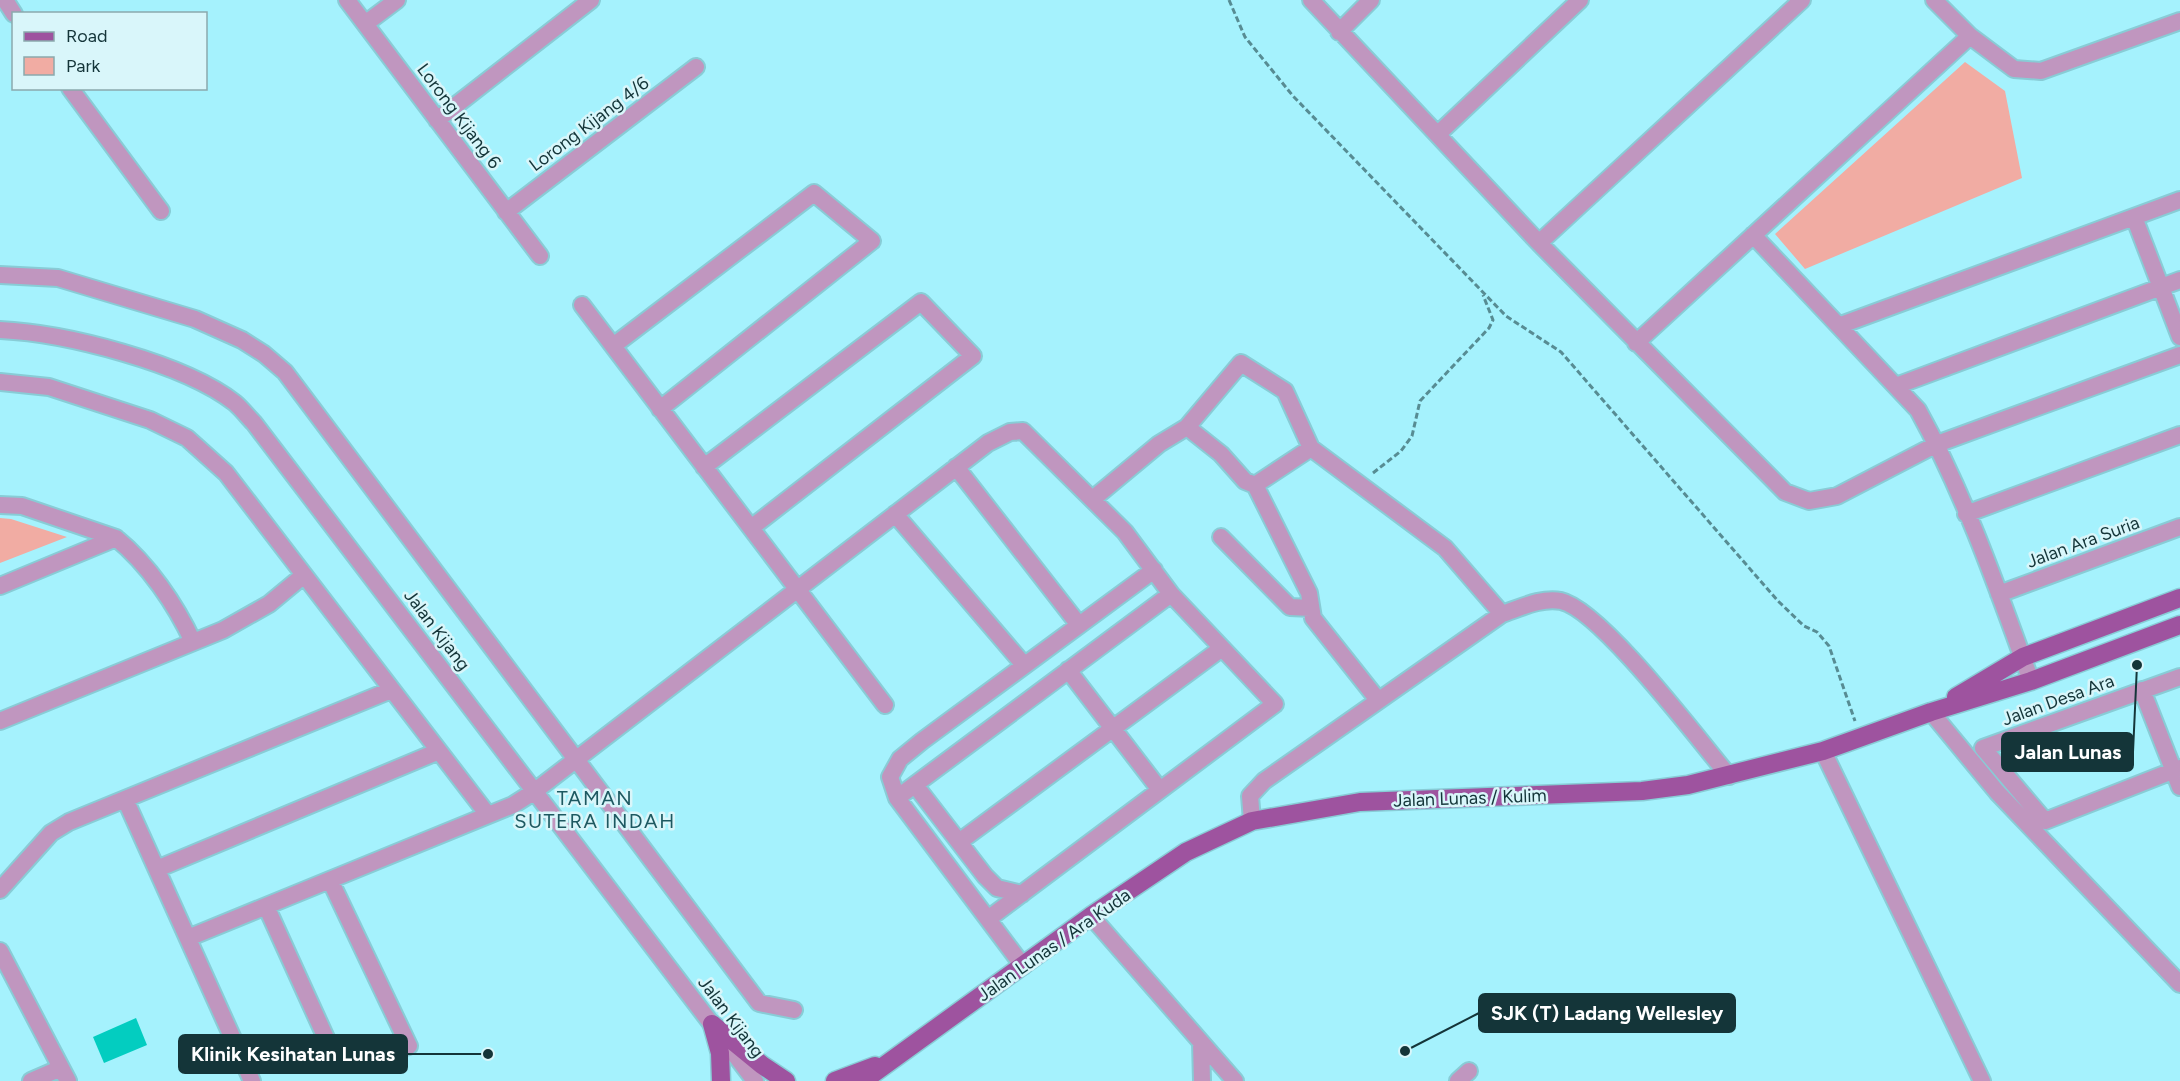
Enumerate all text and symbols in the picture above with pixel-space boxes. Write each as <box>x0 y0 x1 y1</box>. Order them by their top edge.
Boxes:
legend <box>12 12 207 90</box>
text: Road <box>66 25 107 47</box>
text: Park <box>66 55 101 77</box>
street label: Lorong Kijang 6 <box>412 59 506 173</box>
street label: Lorong Kijang 4/6 <box>525 72 653 176</box>
street label: Jalan Ara Suria <box>2024 511 2142 573</box>
street label: Jalan Kijang <box>399 585 475 675</box>
street label: Jalan Desa Ara <box>1999 670 2117 730</box>
callout: Jalan Lunas <box>2002 733 2133 771</box>
text: Jalan Lunas <box>2015 740 2121 764</box>
street label: Jalan Lunas / Kulim <box>1393 784 1547 812</box>
district label: TAMAN SUTERA INDAH <box>514 786 676 833</box>
street label: Jalan Lunas / Ara Kuda <box>973 884 1135 1006</box>
street label: Jalan Kijang <box>693 972 769 1062</box>
callout: SJK (T) Ladang Wellesley <box>1479 994 1735 1032</box>
text: SJK (T) Ladang Wellesley <box>1491 1001 1724 1025</box>
callout: Klinik Kesihatan Lunas <box>179 1035 407 1073</box>
text: Klinik Kesihatan Lunas <box>191 1042 395 1066</box>

